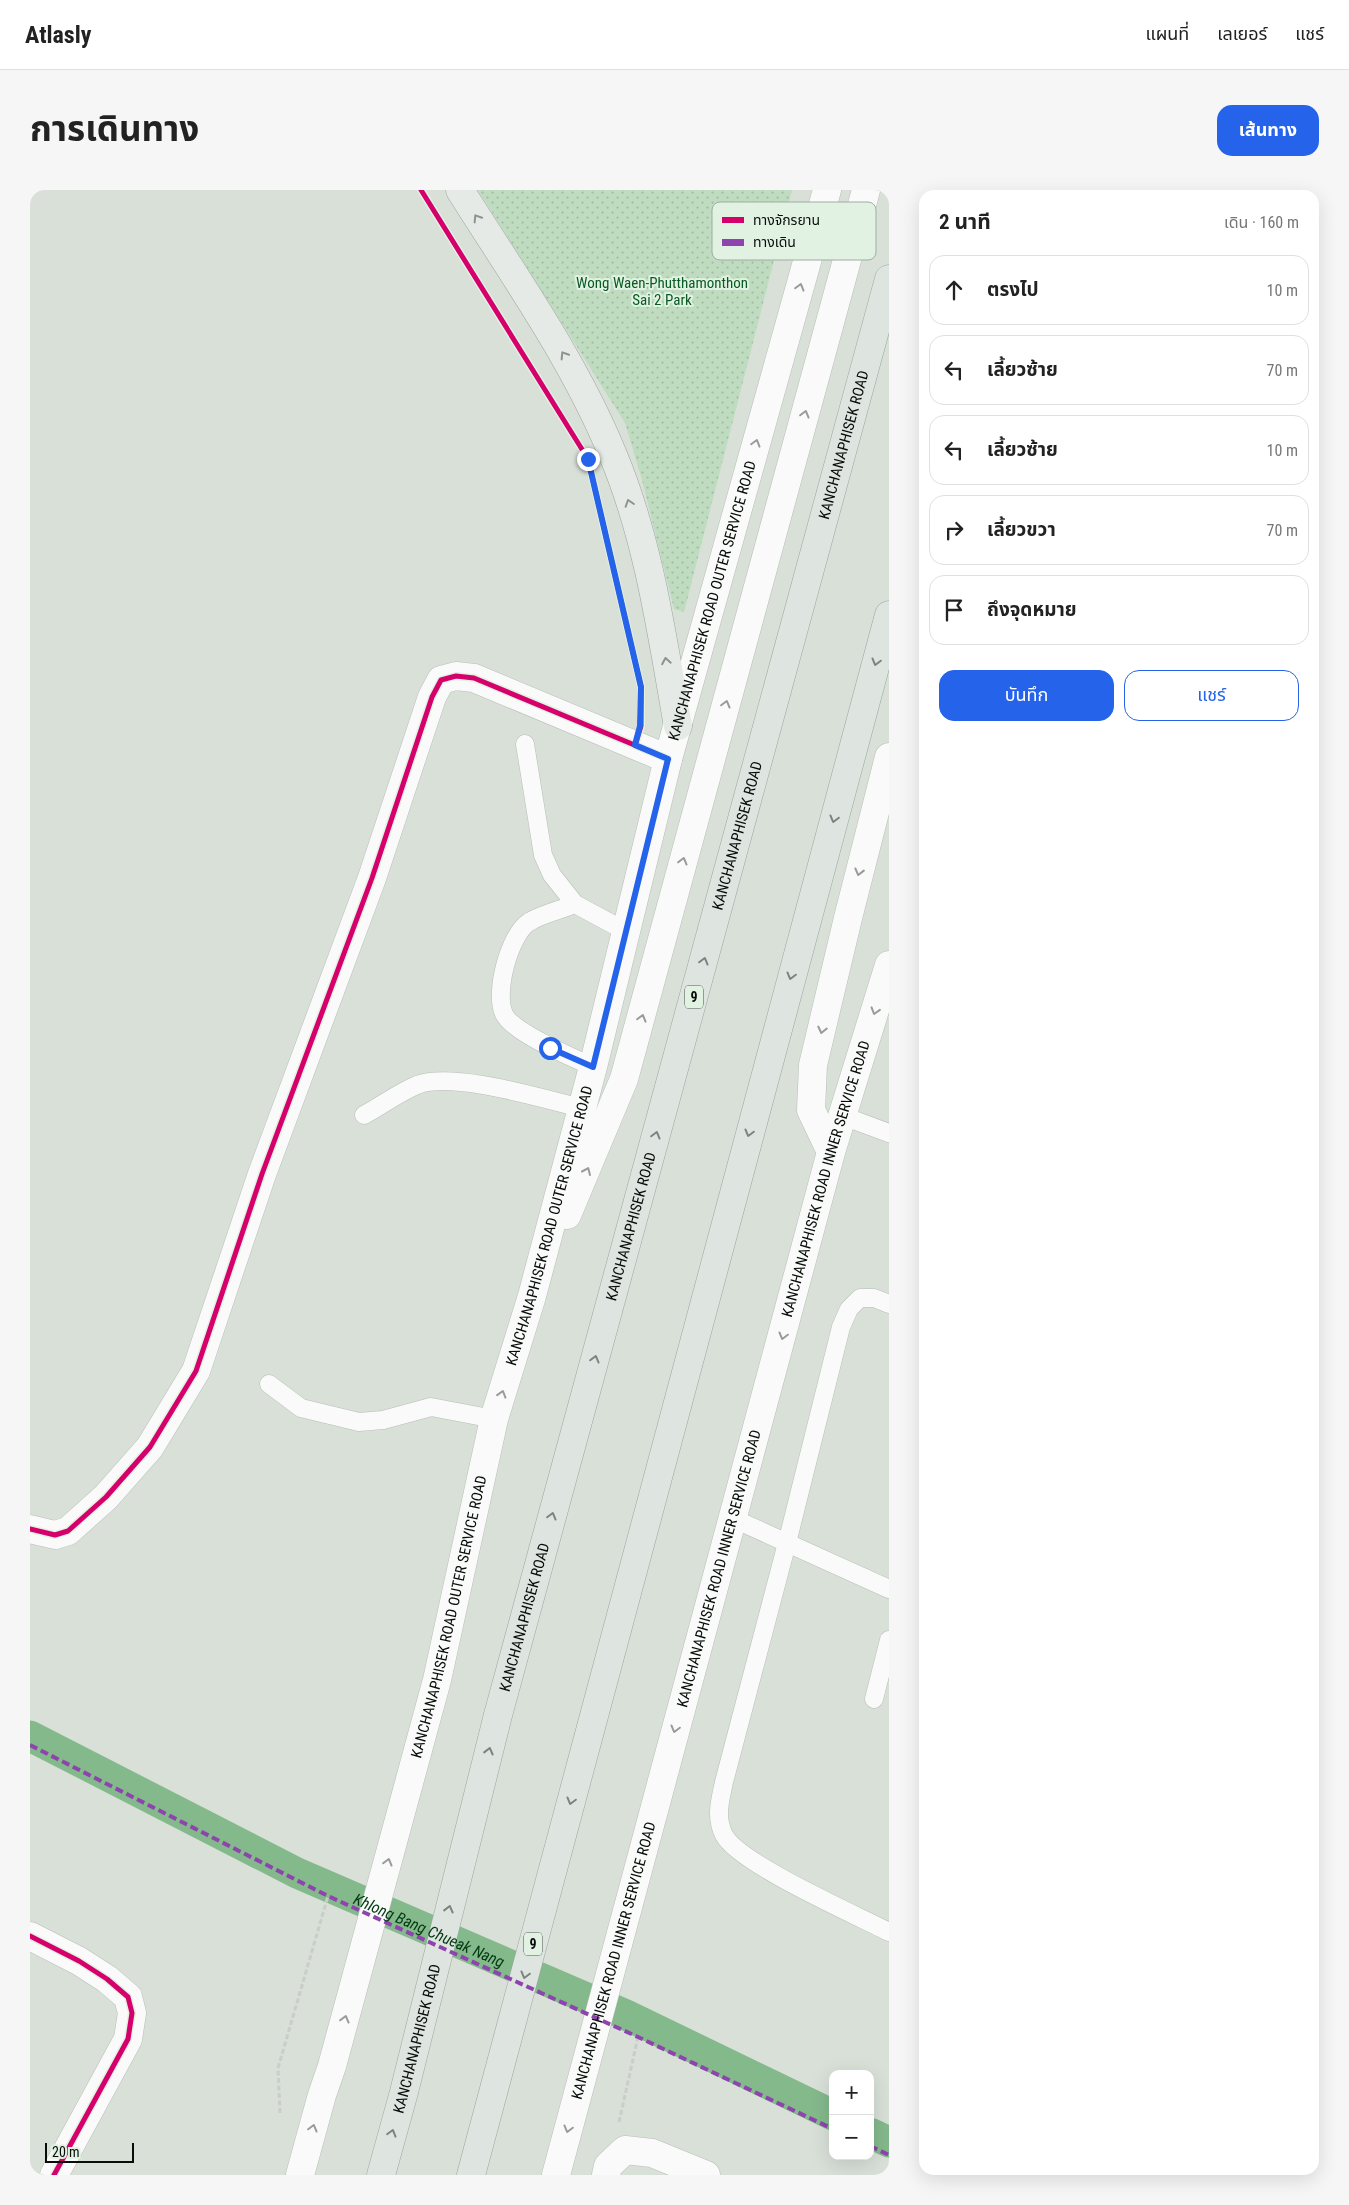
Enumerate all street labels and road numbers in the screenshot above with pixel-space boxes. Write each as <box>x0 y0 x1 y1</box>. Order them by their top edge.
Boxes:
street label: KANCHANAPHISEK ROAD <box>815 369 873 521</box>
street label: KANCHANAPHISEK ROAD OUTER SERVICE ROAD <box>665 459 760 742</box>
street label: KANCHANAPHISEK ROAD <box>709 759 766 912</box>
road number: 9 <box>685 986 703 1009</box>
street label: KANCHANAPHISEK ROAD INNER SERVICE ROAD <box>778 1039 874 1319</box>
street label: KANCHANAPHISEK ROAD OUTER SERVICE ROAD <box>502 1084 597 1368</box>
street label: KANCHANAPHISEK ROAD <box>602 1150 660 1303</box>
street label: KANCHANAPHISEK ROAD INNER SERVICE ROAD <box>673 1428 765 1709</box>
street label: KANCHANAPHISEK ROAD OUTER SERVICE ROAD <box>407 1474 490 1760</box>
street label: KANCHANAPHISEK ROAD <box>496 1541 553 1693</box>
street label: KANCHANAPHISEK ROAD INNER SERVICE ROAD <box>568 1820 660 2101</box>
road number: 9 <box>524 1932 542 1956</box>
street label: KANCHANAPHISEK ROAD <box>390 1962 445 2115</box>

